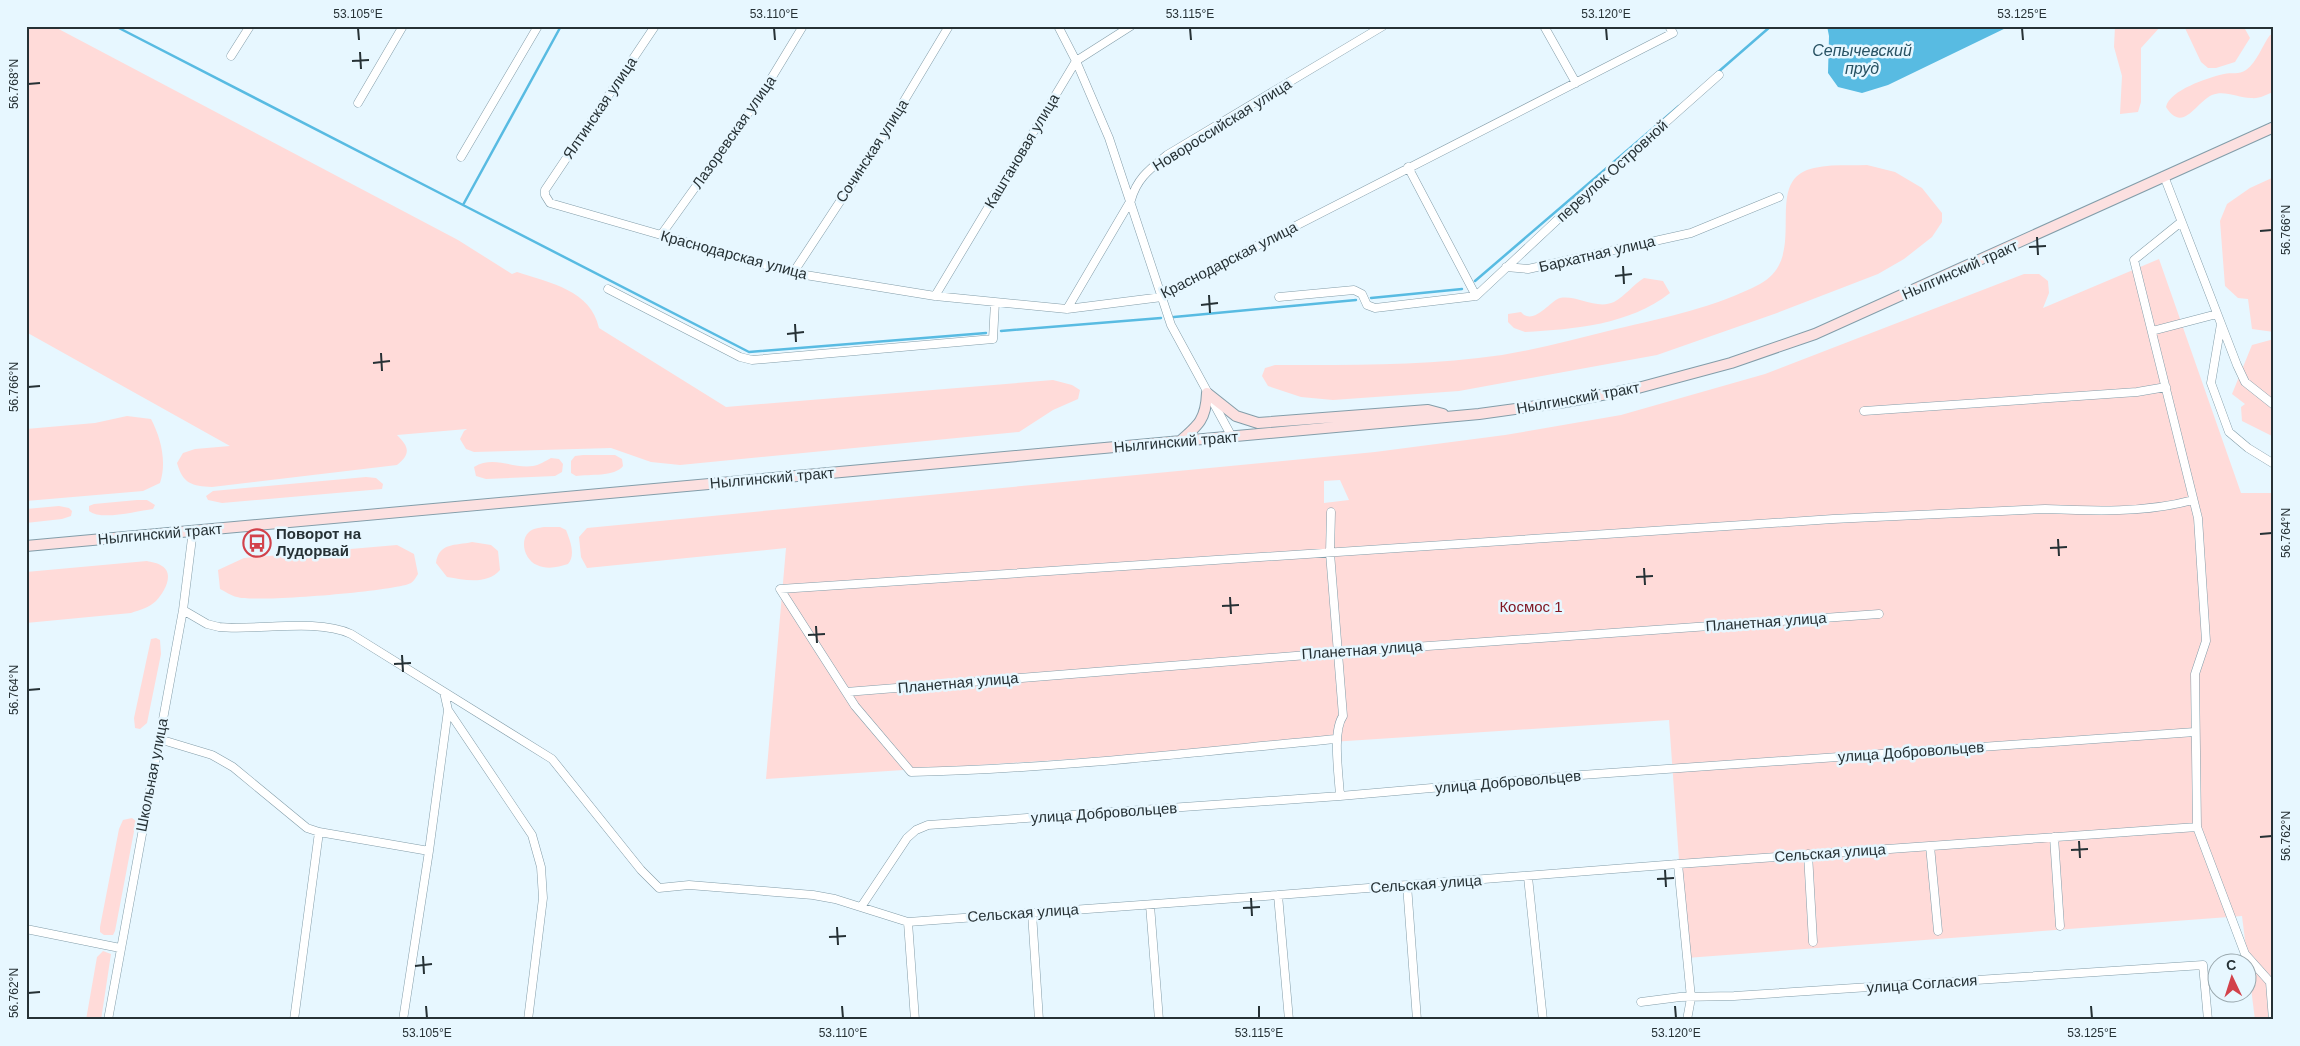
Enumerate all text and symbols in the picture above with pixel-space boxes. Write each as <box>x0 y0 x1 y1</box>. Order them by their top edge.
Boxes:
text: 53.105°E <box>333 7 383 21</box>
text: 53.110°E <box>750 7 798 21</box>
text: 53.115°E <box>1166 7 1214 21</box>
text: 53.120°E <box>1581 7 1631 21</box>
text: 53.125°E <box>1997 7 2047 21</box>
water label: Сепычевский пруд <box>1812 42 1912 77</box>
street label: Ялтинская улица <box>559 53 640 162</box>
text: 56.768°N <box>7 59 21 109</box>
street label: Лазоревская улица <box>688 71 779 191</box>
street label: Новороссийская улица <box>1149 75 1295 174</box>
street label: Каштановая улица <box>981 90 1063 211</box>
street label: Сочинская улица <box>832 95 912 206</box>
street label: переулок Островной <box>1553 116 1671 225</box>
text: 56.766°N <box>2279 205 2293 255</box>
street label: Краснодарская улица <box>1158 217 1300 301</box>
street label: Краснодарская улица <box>659 227 810 282</box>
street label: Бархатная улица <box>1537 232 1657 275</box>
street label: Нылгинский тракт <box>1899 236 2020 303</box>
text: 56.766°N <box>7 362 21 412</box>
street label: Нылгинский тракт <box>1515 378 1641 417</box>
street label: Нылгинский тракт <box>1113 428 1239 455</box>
street label: Нылгинский тракт <box>709 464 835 491</box>
text: 56.764°N <box>2279 508 2293 558</box>
street label: Нылгинский тракт <box>97 520 223 547</box>
place label: Поворот на Лудорвай <box>276 525 362 559</box>
bus stop icon: Поворот на Лудорвай <box>242 528 272 558</box>
park label: Космос 1 <box>1499 598 1563 615</box>
street label: Планетная улица <box>1705 609 1828 634</box>
street label: Планетная улица <box>1301 637 1424 662</box>
text: 56.764°N <box>7 665 21 715</box>
street label: Планетная улица <box>897 669 1020 696</box>
street label: Школьная улица <box>132 716 171 833</box>
street label: улица Добровольцев <box>1837 738 1985 765</box>
street label: улица Добровольцев <box>1434 767 1582 796</box>
street label: улица Добровольцев <box>1030 799 1178 826</box>
text: 56.762°N <box>2279 811 2293 861</box>
street label: Сельская улица <box>1774 840 1887 865</box>
street label: Сельская улица <box>1370 871 1483 896</box>
street label: Сельская улица <box>967 900 1080 925</box>
north arrow <box>2208 954 2258 1004</box>
text: С <box>2225 957 2237 973</box>
text: 56.762°N <box>7 968 21 1018</box>
street label: улица Согласия <box>1866 971 1978 996</box>
text: 53.105°E <box>402 1026 452 1040</box>
text: 53.110°E <box>819 1026 867 1040</box>
text: 53.115°E <box>1235 1026 1283 1040</box>
text: 53.120°E <box>1651 1026 1701 1040</box>
text: 53.125°E <box>2067 1026 2117 1040</box>

